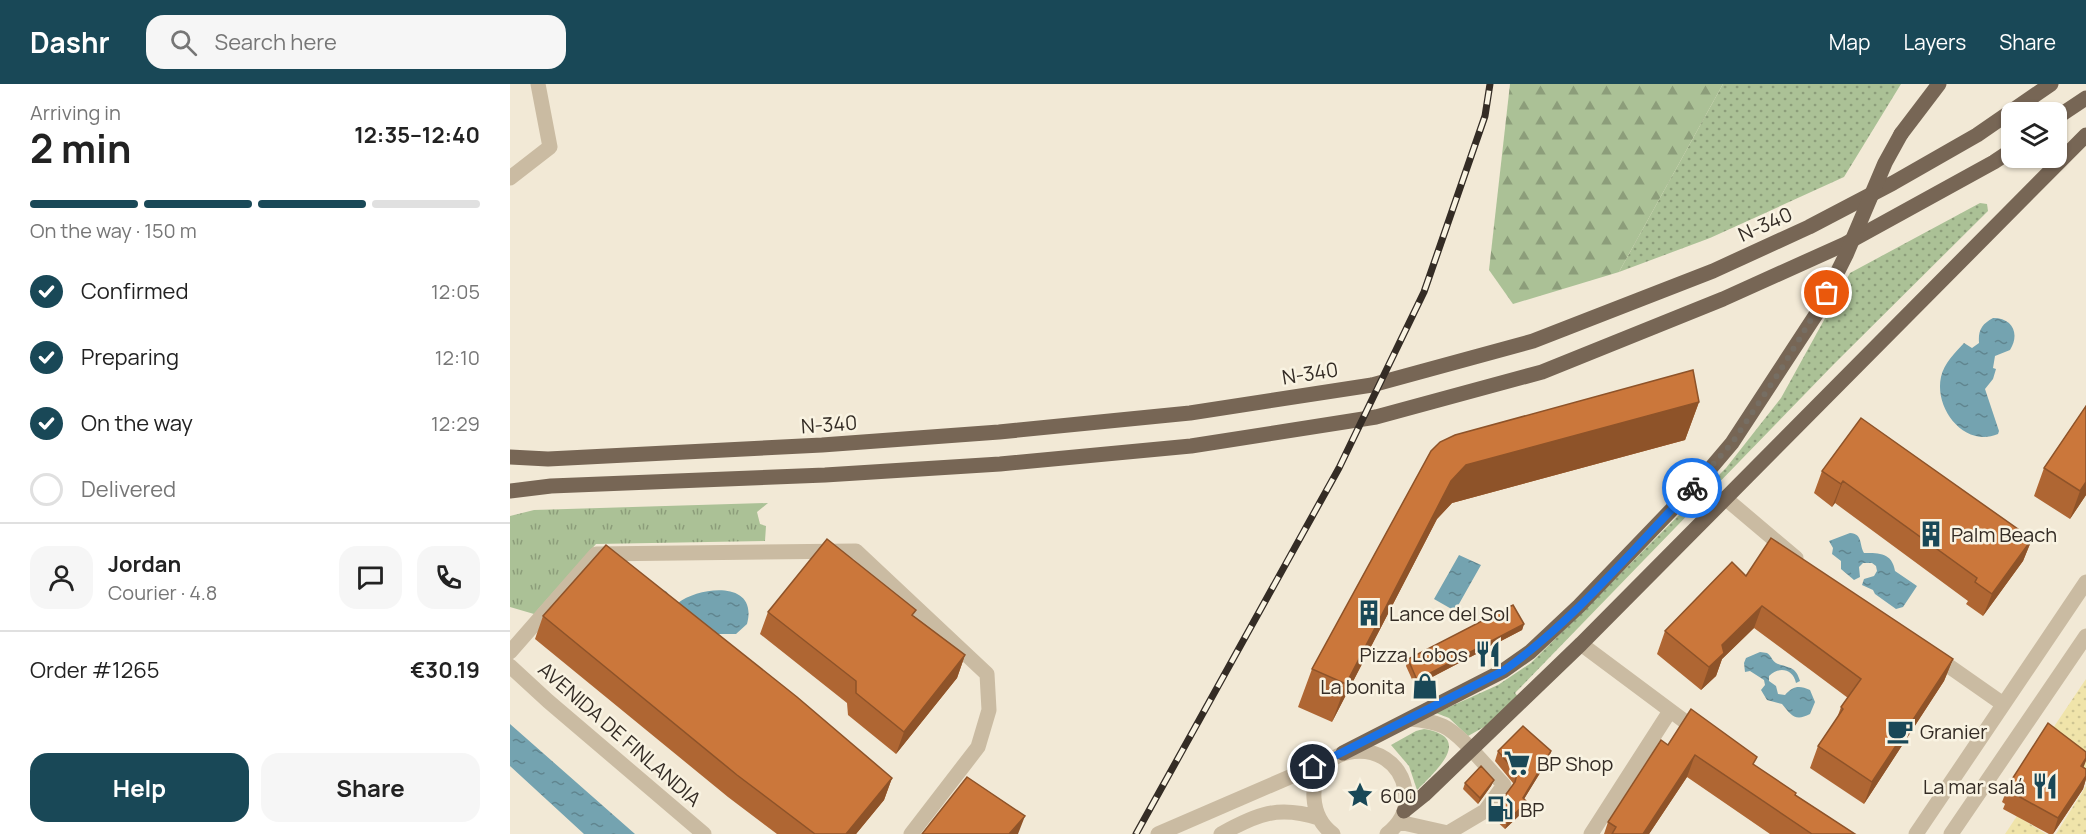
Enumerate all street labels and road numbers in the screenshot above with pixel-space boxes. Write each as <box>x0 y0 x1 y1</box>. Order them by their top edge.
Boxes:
street label: N-340 <box>1734 200 1796 248</box>
street label: N-340 <box>1280 355 1340 391</box>
street label: N-340 <box>800 409 858 439</box>
street label: AVENIDA DE FINLANDIA <box>533 656 707 812</box>

